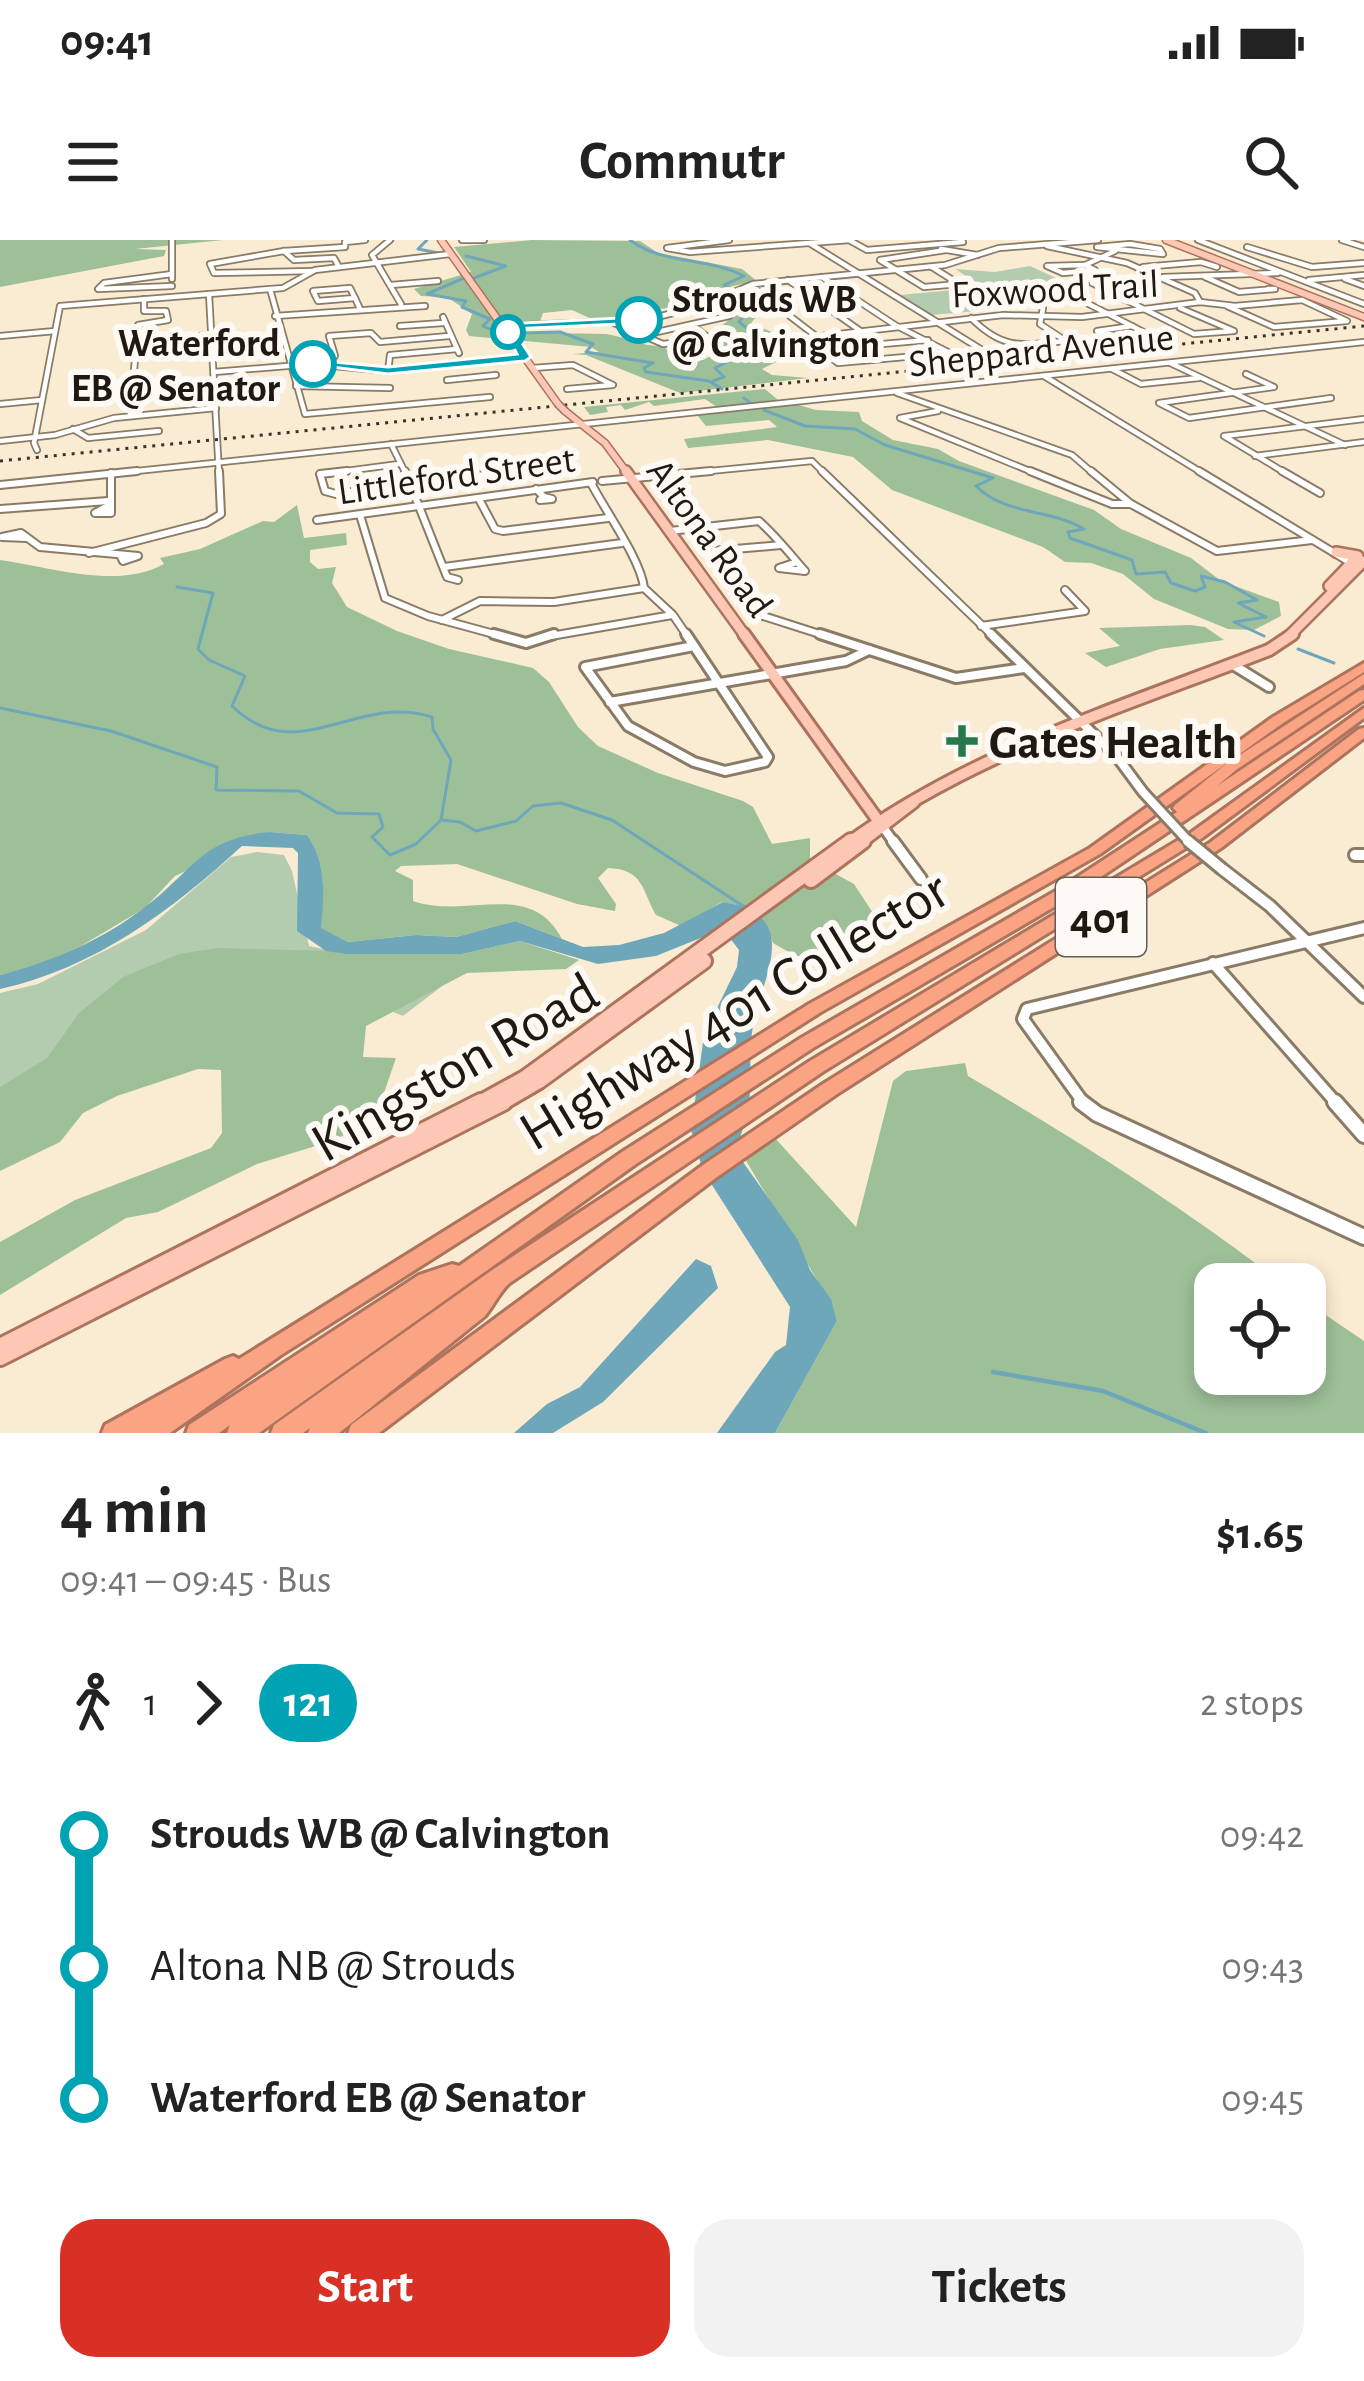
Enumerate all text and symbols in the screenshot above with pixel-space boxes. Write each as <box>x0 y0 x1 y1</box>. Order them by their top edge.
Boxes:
text: 09:41 <box>60 19 154 64</box>
icon: menu <box>60 129 126 195</box>
icon: search <box>1238 129 1304 195</box>
text: Commutr <box>579 135 785 189</box>
street label: Foxwood Trail <box>950 266 1160 315</box>
place label: Strouds WB @ Calvington <box>672 281 880 366</box>
marker: Strouds WB @ Calvington <box>617 298 661 342</box>
unlabelled marker <box>492 316 524 348</box>
street label: Sheppard Avenue <box>907 318 1176 385</box>
place label: Waterford EB @ Senator <box>71 325 280 410</box>
marker: Waterford EB @ Senator <box>291 342 335 386</box>
street label: Littleford Street <box>335 441 577 512</box>
street label: Altona Road <box>639 452 779 625</box>
place label: Gates Health <box>989 720 1237 768</box>
marker: Gates Health <box>946 725 978 757</box>
street label: Highway 401 Collector <box>510 861 959 1161</box>
road number: 401 <box>1056 878 1146 956</box>
street label: Kingston Road <box>302 963 608 1173</box>
map controls <box>1194 1263 1326 1395</box>
button: locate <box>1194 1263 1326 1395</box>
text: 4 min <box>60 1479 209 1545</box>
text: $1.65 <box>1216 1512 1304 1557</box>
text: 09:41 – 09:45 · Bus <box>60 1561 331 1600</box>
icon: walk <box>60 1670 126 1736</box>
icon: forward <box>175 1670 241 1736</box>
text: 121 <box>283 1682 333 1724</box>
text: 1 <box>144 1684 157 1723</box>
text: 2 stops <box>1200 1684 1304 1723</box>
text: Strouds WB @ Calvington <box>150 1812 610 1857</box>
text: 09:42 <box>1220 1816 1304 1855</box>
text: Altona NB @ Strouds <box>150 1944 516 1989</box>
text: 09:43 <box>1221 1948 1304 1987</box>
text: Waterford EB @ Senator <box>150 2076 585 2121</box>
text: 09:45 <box>1221 2080 1304 2119</box>
button: Start <box>60 2219 670 2357</box>
button: Tickets <box>694 2219 1304 2357</box>

